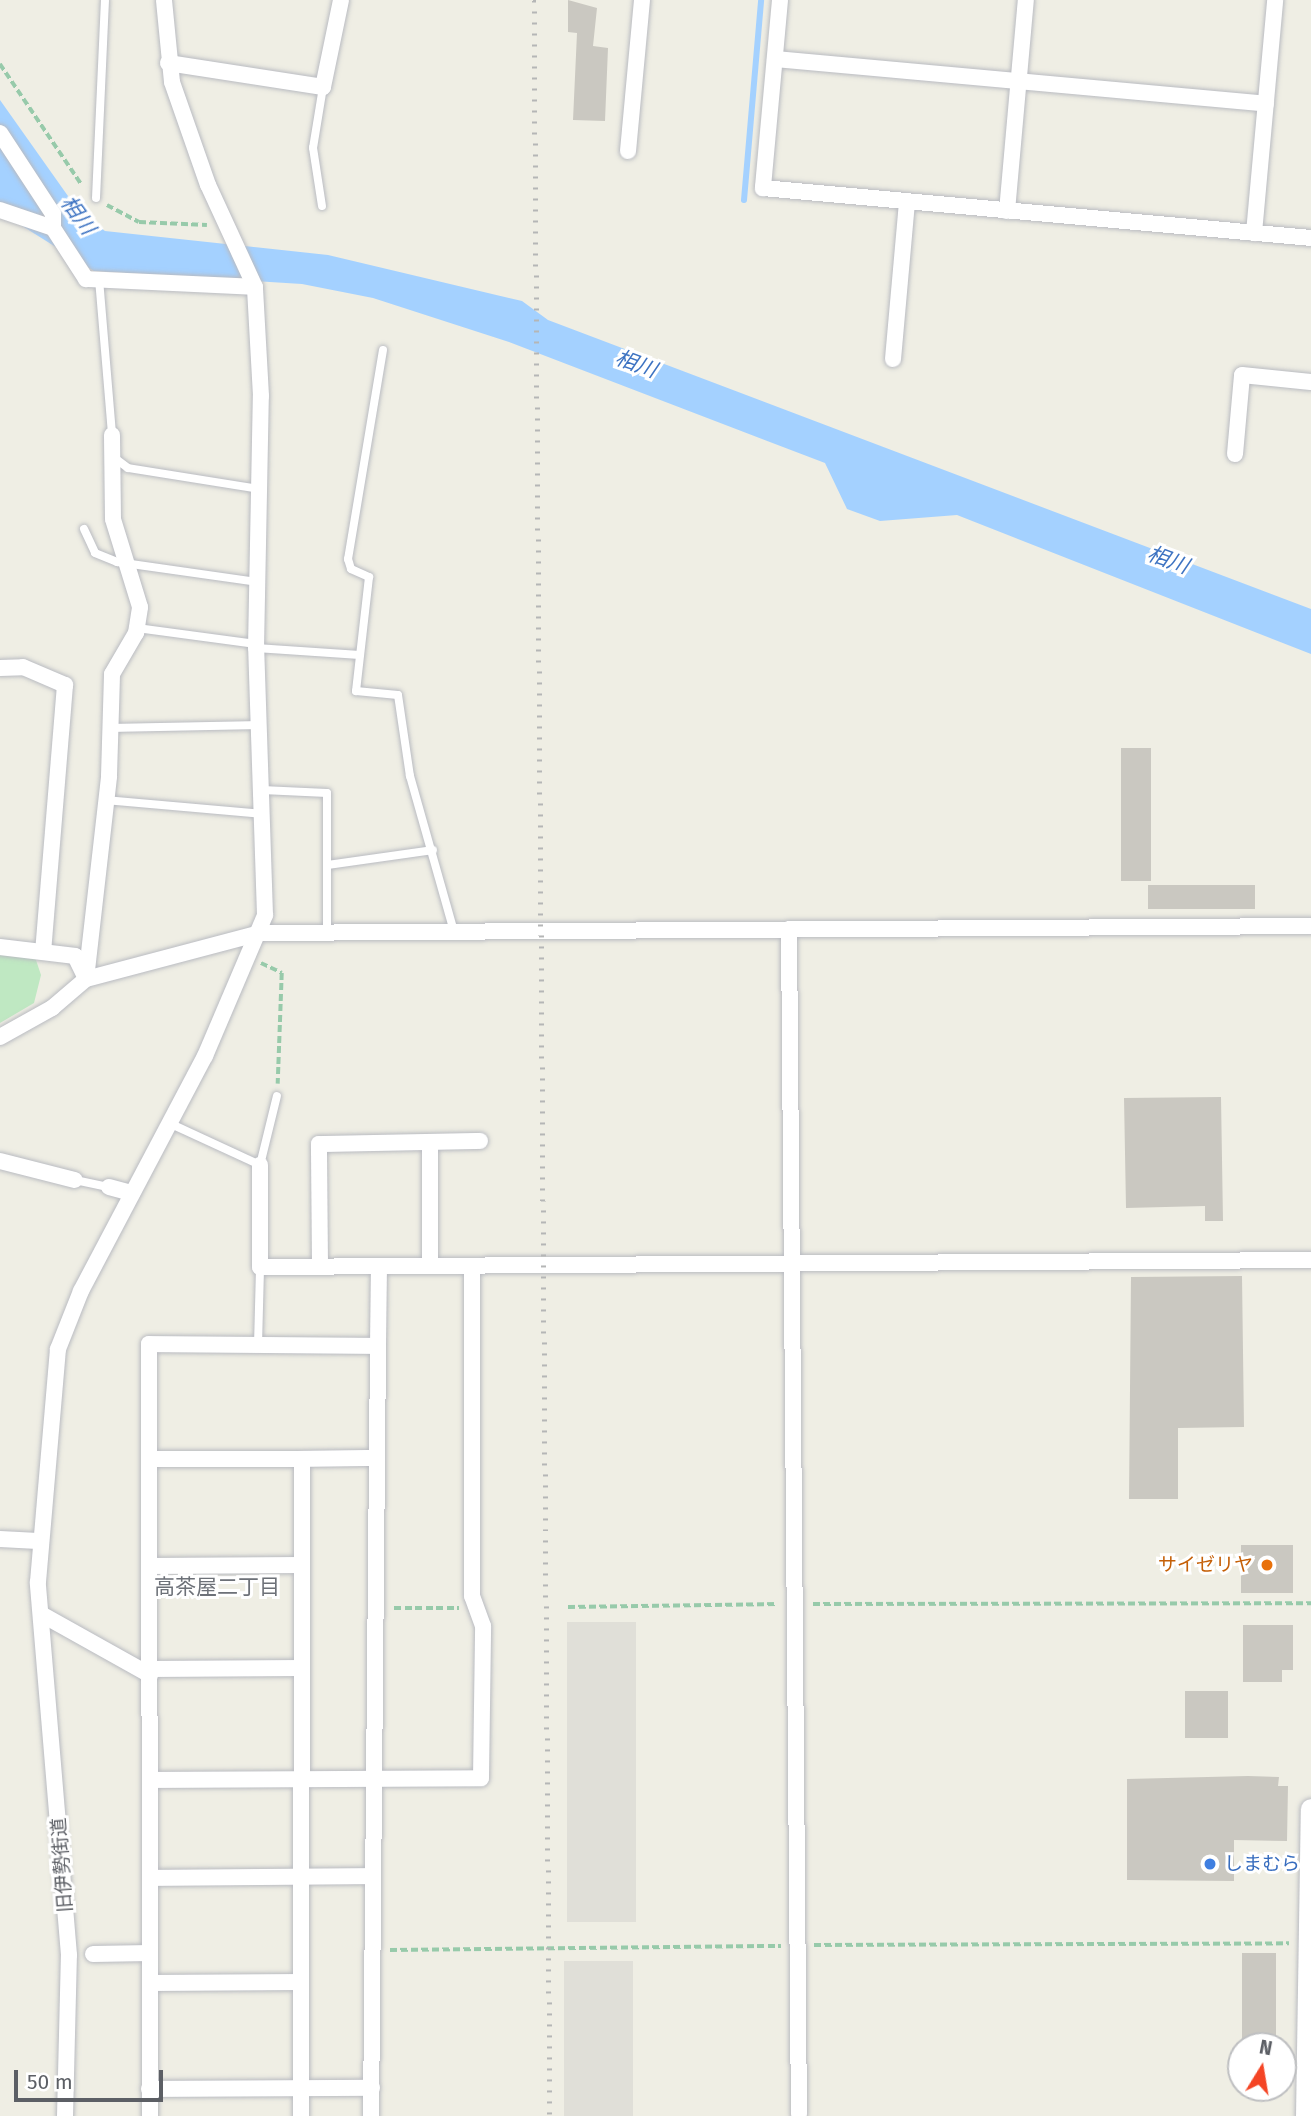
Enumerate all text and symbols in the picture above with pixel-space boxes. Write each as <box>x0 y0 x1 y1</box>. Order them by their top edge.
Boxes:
water label: 相川 <box>55 191 101 239</box>
water label: 相川 <box>612 345 660 383</box>
water label: 相川 <box>1144 541 1192 579</box>
place label: サイゼリヤ <box>1158 1554 1253 1576</box>
marker: サイゼリヤ <box>1259 1557 1275 1573</box>
district label: 高茶屋二丁目 <box>154 1574 280 1600</box>
street label: 旧伊勢街道 <box>47 1817 77 1913</box>
place label: しまむら <box>1224 1853 1300 1875</box>
marker: しまむら <box>1202 1856 1218 1872</box>
north arrow <box>1227 2032 1297 2102</box>
text: N <box>1257 2035 1274 2060</box>
scale bar <box>18 2056 166 2100</box>
text: 50 m <box>27 2069 73 2095</box>

